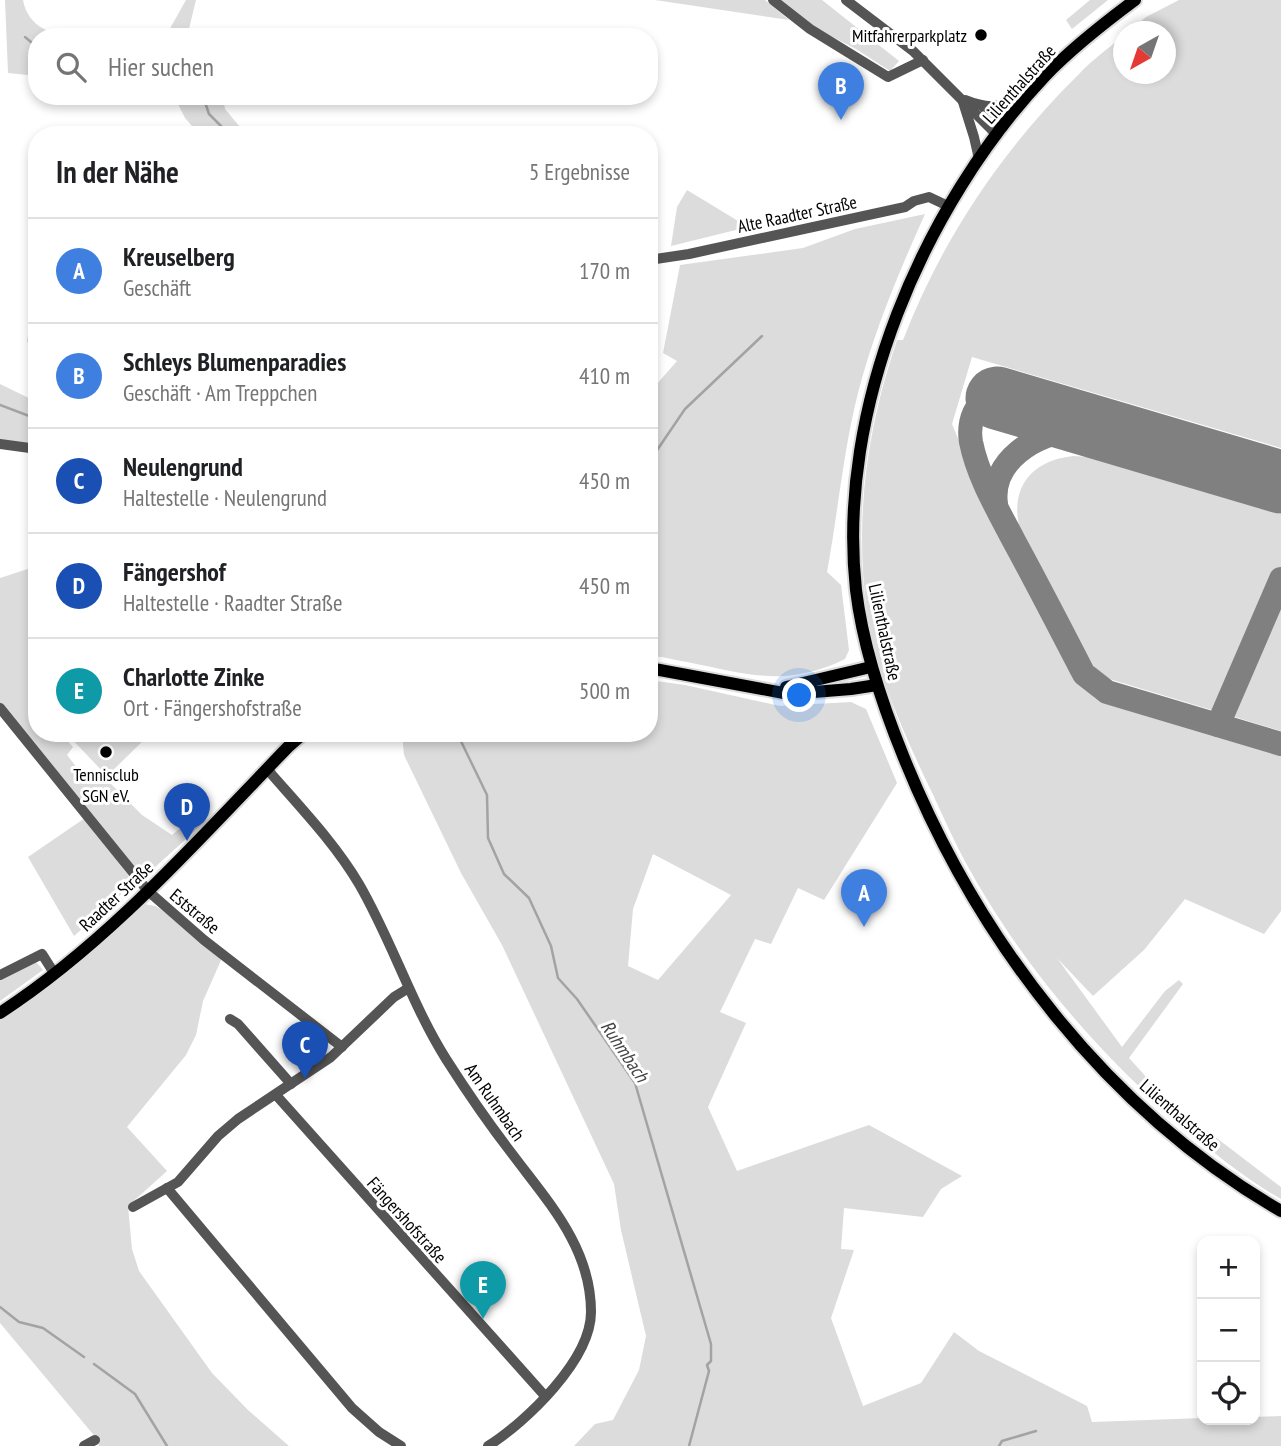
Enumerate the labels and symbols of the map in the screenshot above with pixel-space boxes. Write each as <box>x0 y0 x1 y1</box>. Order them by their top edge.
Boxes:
north arrow <box>1113 21 1176 84</box>
place label: Mitfahrerparkplatz <box>852 24 967 47</box>
marker: Mitfahrerparkplatz <box>973 27 989 43</box>
street label: Lilienthalstraße <box>978 40 1060 128</box>
pin: B <box>818 62 864 120</box>
street label: Alte Raadter Straße <box>735 190 859 238</box>
street label: Lilienthalstraße <box>864 581 906 683</box>
your location <box>782 678 816 712</box>
marker: Tennisclub SGN eV. <box>98 744 114 760</box>
place label: Tennisclub SGN eV. <box>73 763 139 807</box>
pin: D <box>164 783 210 841</box>
street label: Raadter Straße <box>74 856 158 936</box>
pin: A <box>841 869 887 927</box>
street label: Eststraße <box>165 884 225 938</box>
water label: Ruhmbach <box>596 1016 655 1088</box>
pin: C <box>282 1021 328 1079</box>
street label: Am Ruhmbach <box>460 1059 530 1145</box>
street label: Lilienthalstraße <box>1135 1074 1225 1156</box>
street label: Fängershofstraße <box>362 1172 452 1268</box>
pin: E <box>460 1261 506 1319</box>

